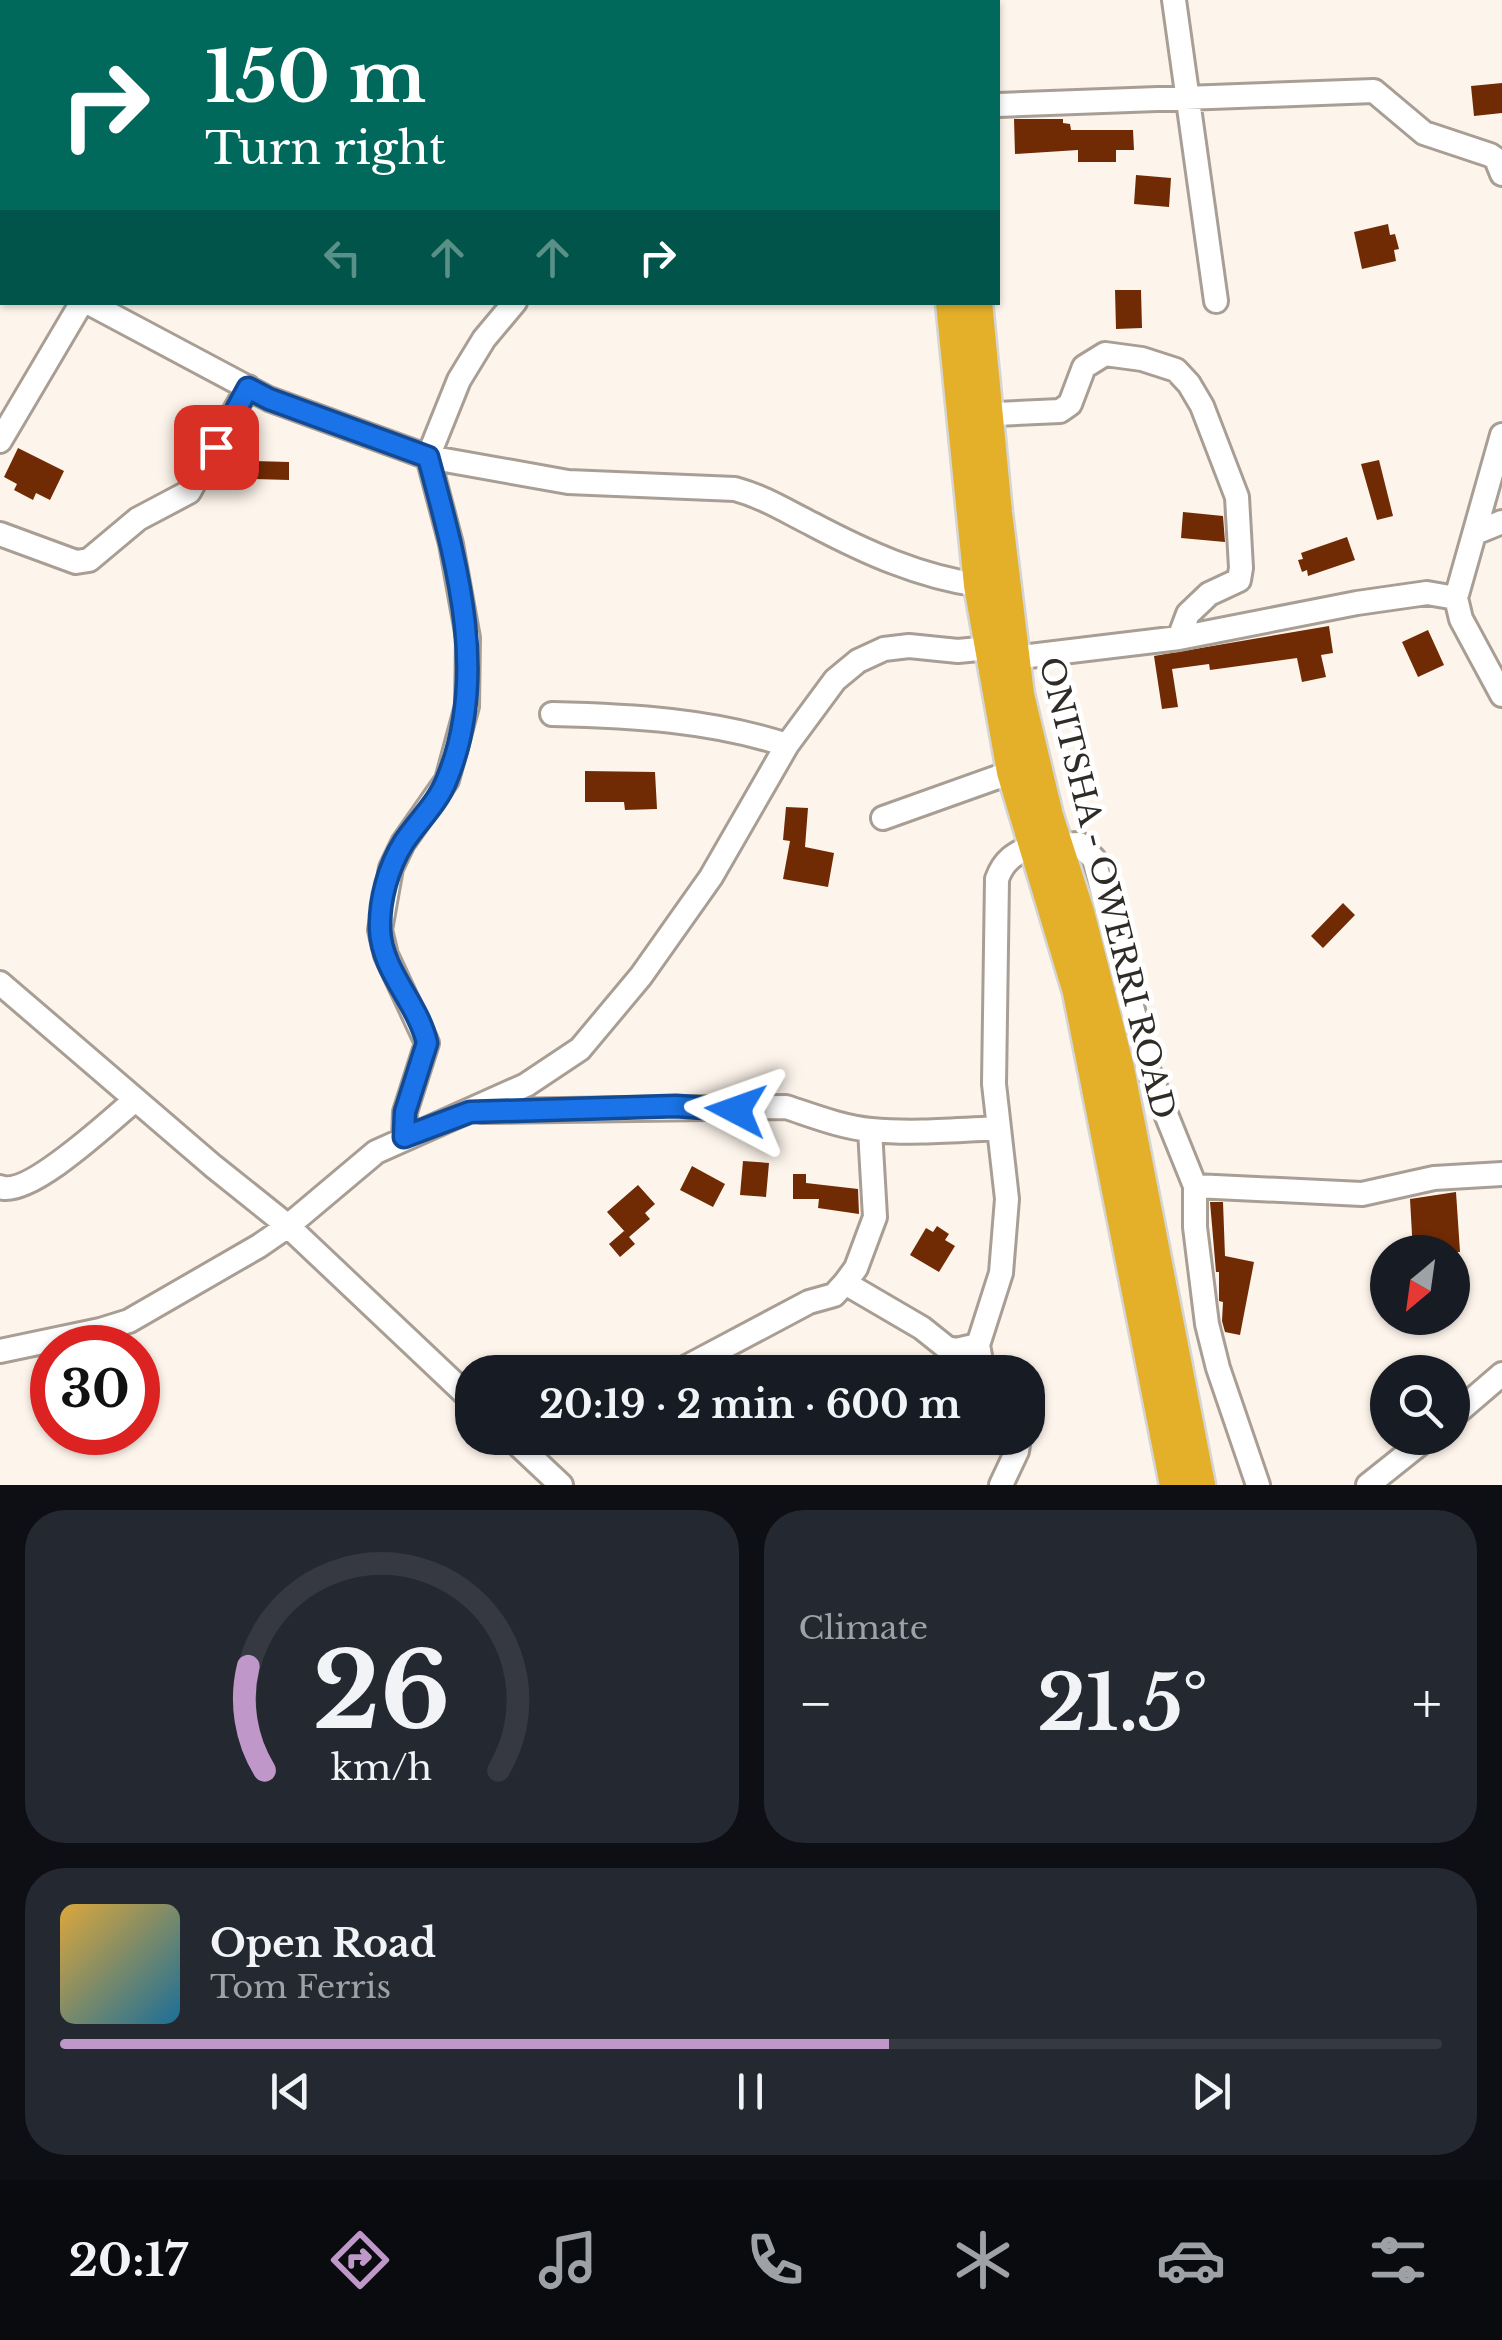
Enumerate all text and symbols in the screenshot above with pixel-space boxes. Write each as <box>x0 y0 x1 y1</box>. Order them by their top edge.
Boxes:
text: 150 m <box>205 34 426 121</box>
icon: right <box>40 40 170 170</box>
text: Turn right <box>205 120 446 176</box>
icon: left <box>315 230 370 285</box>
icon: ahead <box>420 230 475 285</box>
icon: ahead <box>525 230 580 285</box>
icon: right <box>630 230 685 285</box>
pin <box>174 405 259 490</box>
icon: arrive <box>189 420 244 475</box>
street label: ONITSHA - OWERRI ROAD <box>1030 653 1184 1123</box>
position arrow <box>684 1058 788 1162</box>
north arrow <box>1370 1235 1470 1335</box>
map controls <box>1370 1235 1470 1455</box>
speed limit sign: 30 <box>30 1325 160 1455</box>
button: search <box>1370 1355 1470 1455</box>
text: 20:19 · 2 min · 600 m <box>539 1381 961 1428</box>
text: Climate <box>799 1608 928 1648</box>
text: 26 <box>313 1627 451 1756</box>
text: 21.5° <box>1037 1657 1208 1750</box>
text: − <box>799 1670 833 1738</box>
text: + <box>1412 1670 1442 1738</box>
text: km/h <box>331 1745 432 1790</box>
text: Open Road <box>210 1920 436 1967</box>
text: Tom Ferris <box>210 1967 391 2007</box>
icon: previous <box>263 2064 318 2119</box>
icon: pause <box>723 2064 778 2119</box>
icon: next <box>1184 2064 1239 2119</box>
icon: directions <box>325 2225 395 2295</box>
icon: music <box>533 2225 603 2295</box>
icon: phone <box>740 2225 810 2295</box>
icon: climate <box>948 2225 1018 2295</box>
icon: car <box>1156 2225 1226 2295</box>
icon: filters <box>1363 2225 1433 2295</box>
text: 20:17 <box>69 2232 188 2288</box>

